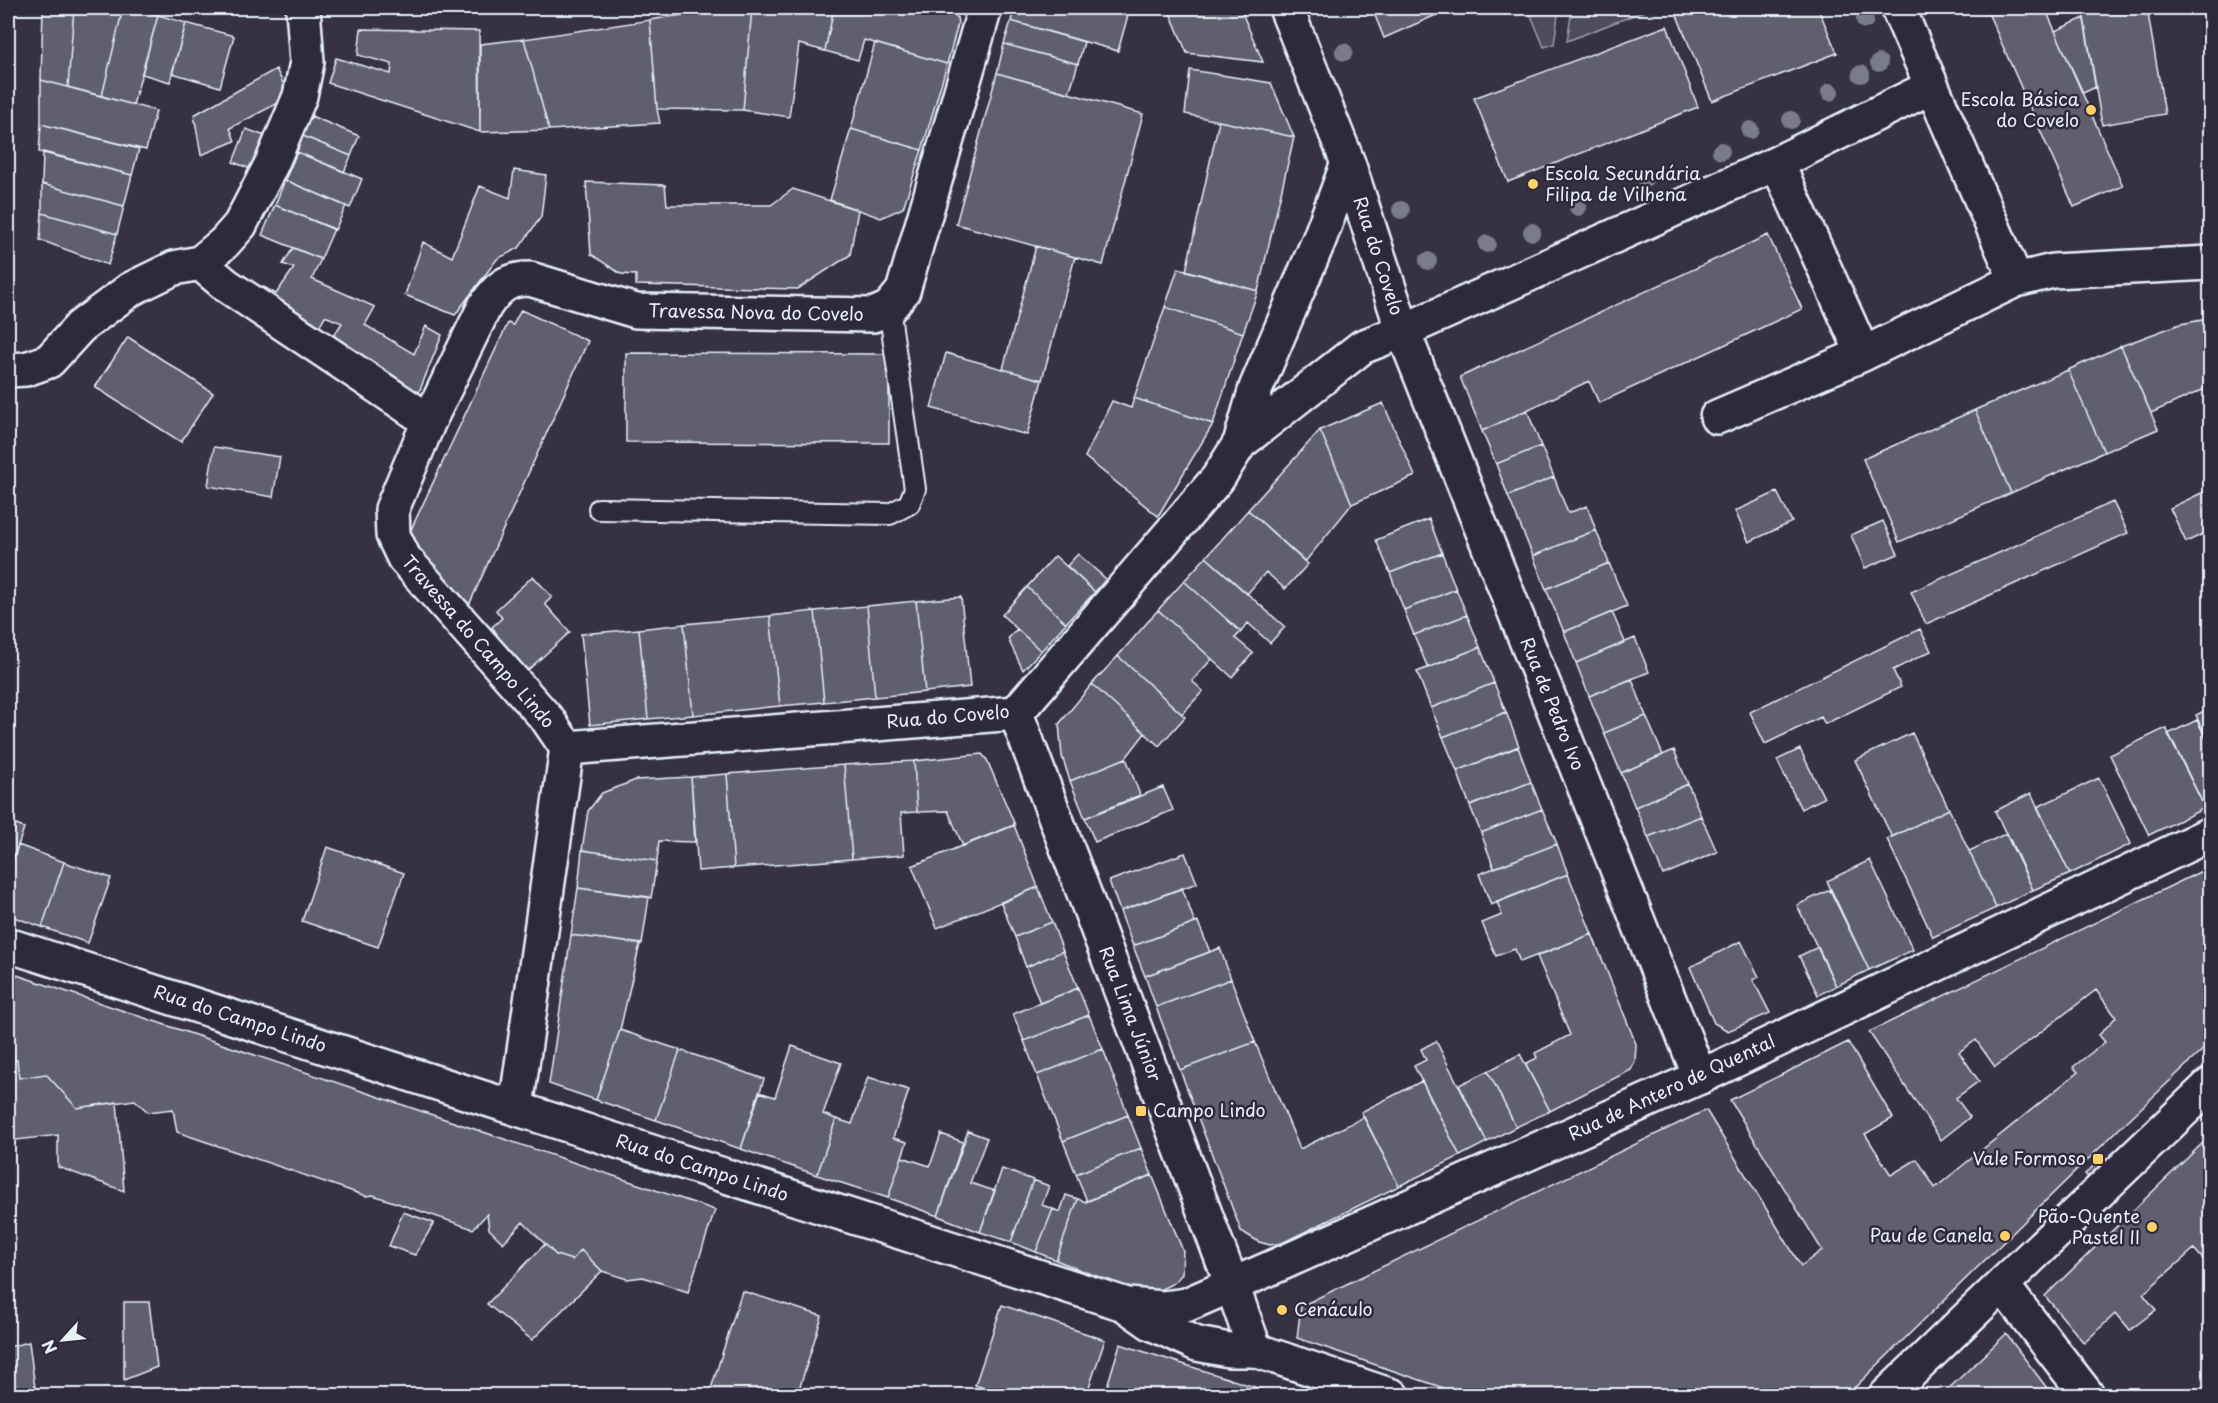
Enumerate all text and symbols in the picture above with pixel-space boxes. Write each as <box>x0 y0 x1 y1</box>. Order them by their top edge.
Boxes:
place label: Escola Básica do Covelo <box>1961 85 2080 133</box>
marker: Escola Básica do Covelo <box>2084 103 2098 117</box>
place label: Escola Secundária Filipa de Vilhena <box>1545 159 1701 207</box>
marker: Escola Secundária Filipa de Vilhena <box>1526 177 1540 191</box>
street label: Rua do Covelo <box>1348 193 1411 318</box>
street label: Travessa Nova do Covelo <box>648 296 864 327</box>
street label: Travessa do Campo Lindo <box>396 549 562 733</box>
street label: Rua de Pedro Ivo <box>1514 633 1592 774</box>
street label: Rua do Covelo <box>885 697 1011 734</box>
street label: Rua Lima Júnior <box>1093 942 1170 1086</box>
street label: Rua do Campo Lindo <box>151 977 330 1058</box>
street label: Rua de Antero de Quental <box>1563 1027 1779 1147</box>
place label: Campo Lindo <box>1153 1096 1266 1123</box>
marker: Campo Lindo <box>1134 1104 1148 1118</box>
street label: Rua do Campo Lindo <box>613 1126 792 1207</box>
place label: Vale Formoso <box>1972 1144 2086 1171</box>
marker: Vale Formoso <box>2091 1152 2105 1166</box>
place label: Pão-Quente Pastel II <box>2038 1202 2140 1250</box>
marker: Pão-Quente Pastel II <box>2145 1220 2159 1234</box>
place label: Pau de Canela <box>1869 1221 1994 1248</box>
marker: Pau de Canela <box>1998 1229 2012 1243</box>
place label: Cenáculo <box>1294 1295 1373 1322</box>
marker: Cenáculo <box>1275 1303 1289 1317</box>
north arrow <box>33 1310 93 1370</box>
text: N <box>35 1336 62 1358</box>

